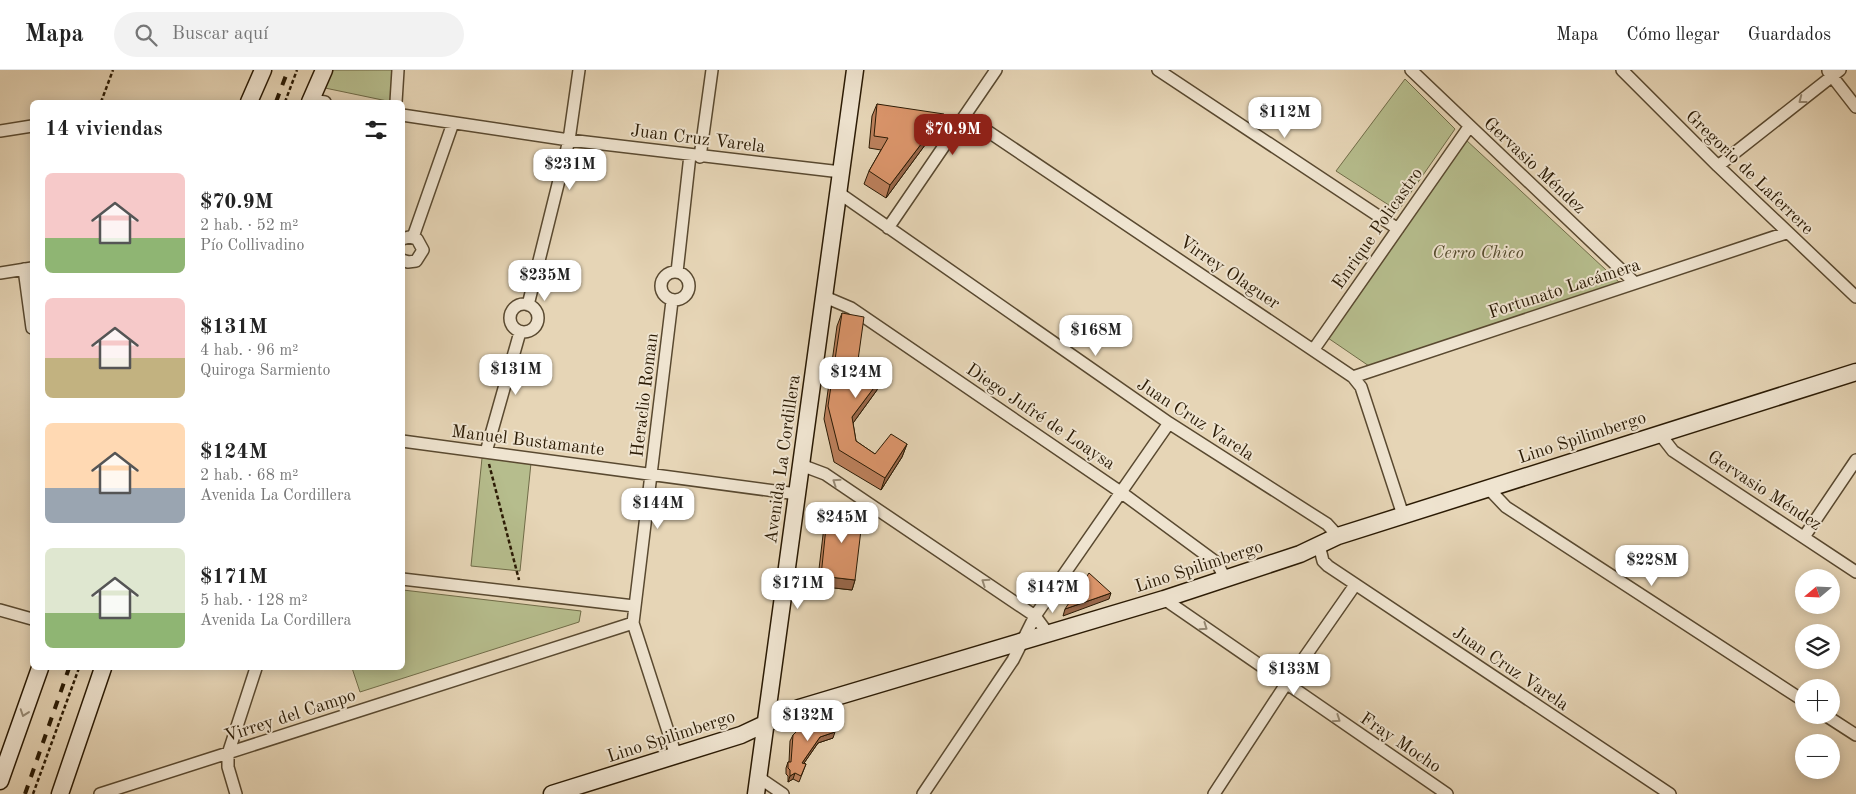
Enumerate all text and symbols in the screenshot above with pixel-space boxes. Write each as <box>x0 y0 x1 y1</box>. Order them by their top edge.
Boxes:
search box <box>114 12 464 57</box>
icon: search <box>132 21 160 49</box>
text: Mapa <box>25 23 84 47</box>
text: Buscar aquí <box>172 25 268 44</box>
text: Mapa <box>1556 26 1598 44</box>
text: Cómo llegar <box>1626 26 1720 44</box>
text: Guardados <box>1748 26 1831 44</box>
one-way arrow <box>1798 95 1807 104</box>
pin: $112M <box>1250 97 1320 139</box>
text: $112M <box>1259 105 1311 121</box>
street label: Gregorio de Laferrere <box>1682 107 1817 238</box>
pin: $70.9M <box>912 114 994 156</box>
street label: Gervasio Méndez <box>1480 114 1589 217</box>
icon: filters <box>362 116 390 144</box>
text: 14 viviendas <box>45 119 163 140</box>
street label: Juan Cruz Varela <box>629 122 766 156</box>
text: $70.9M <box>925 122 981 138</box>
pin: $231M <box>535 148 605 191</box>
text: $231M <box>544 157 596 173</box>
street label: Enrique Policastro <box>1329 165 1426 292</box>
text: $70.9M <box>200 192 273 213</box>
icon: home <box>85 193 145 253</box>
text: 2 hab. · 52 m² <box>200 218 298 234</box>
street label: Virrey Olaguer <box>1176 233 1283 313</box>
text: Pío Collivadino <box>200 238 304 254</box>
park label: Cerro Chico <box>1432 244 1524 262</box>
street label: Fortunato Lacámera <box>1486 256 1643 322</box>
pin: $235M <box>510 260 580 302</box>
text: $235M <box>519 268 571 284</box>
pin: $168M <box>1061 314 1131 357</box>
text: $131M <box>200 317 267 338</box>
icon: home <box>85 318 145 378</box>
text: $168M <box>1070 323 1122 339</box>
street label: Heraclio Roman <box>628 332 662 458</box>
text: 4 hab. · 96 m² <box>200 343 298 359</box>
pin: $131M <box>481 354 551 396</box>
pin: $124M <box>821 356 891 399</box>
street label: Diego Jufré de Loaysa <box>963 360 1118 473</box>
text: $131M <box>490 362 542 378</box>
text: Quiroga Sarmiento <box>200 363 331 379</box>
text: $124M <box>830 365 882 381</box>
street label: Avenida La Cordillera <box>762 373 804 545</box>
street label: Juan Cruz Varela <box>1134 375 1257 464</box>
street label: Lino Spilimbergo <box>1516 409 1649 467</box>
street label: Manuel Bustamante <box>450 423 605 459</box>
text: $124M <box>200 442 267 463</box>
icon: home <box>85 443 145 503</box>
street label: Gervasio Méndez <box>1704 447 1825 534</box>
text: 2 hab. · 68 m² <box>200 468 298 484</box>
one-way arrow <box>832 478 841 488</box>
text: Avenida La Cordillera <box>200 488 351 504</box>
pin: $144M <box>623 488 693 530</box>
text: $144M <box>632 496 684 512</box>
pin: $245M <box>807 502 877 544</box>
text: $245M <box>816 510 868 526</box>
street label: Lino Spilimbergo <box>1133 538 1266 596</box>
pin: $228M <box>1617 544 1687 587</box>
text: $228M <box>1626 553 1678 569</box>
text: $171M <box>200 567 267 588</box>
icon: home <box>85 568 145 628</box>
pin: $171M <box>763 568 833 610</box>
north arrow <box>1795 569 1840 614</box>
map controls <box>1795 569 1840 779</box>
pin: $147M <box>1018 572 1088 614</box>
text: $171M <box>772 576 824 592</box>
one-way arrow <box>981 579 991 588</box>
text: $147M <box>1027 580 1079 596</box>
text: 5 hab. · 128 m² <box>200 593 308 609</box>
text: Avenida La Cordillera <box>200 613 351 629</box>
one-way arrow <box>1198 621 1208 630</box>
street label: Juan Cruz Varela <box>1449 623 1572 714</box>
button: layers <box>1795 624 1840 669</box>
pin: $133M <box>1259 654 1329 696</box>
text: $133M <box>1268 662 1320 678</box>
button: + <box>1795 679 1840 724</box>
street label: Virrey del Campo <box>223 686 358 746</box>
pin: $132M <box>773 700 843 742</box>
street label: Lino Spilimbergo <box>605 708 738 766</box>
text: $132M <box>782 708 834 724</box>
one-way arrow <box>20 709 30 717</box>
street label: Fray Mocho <box>1357 709 1444 776</box>
one-way arrow <box>1332 713 1341 722</box>
button: − <box>1795 734 1840 779</box>

